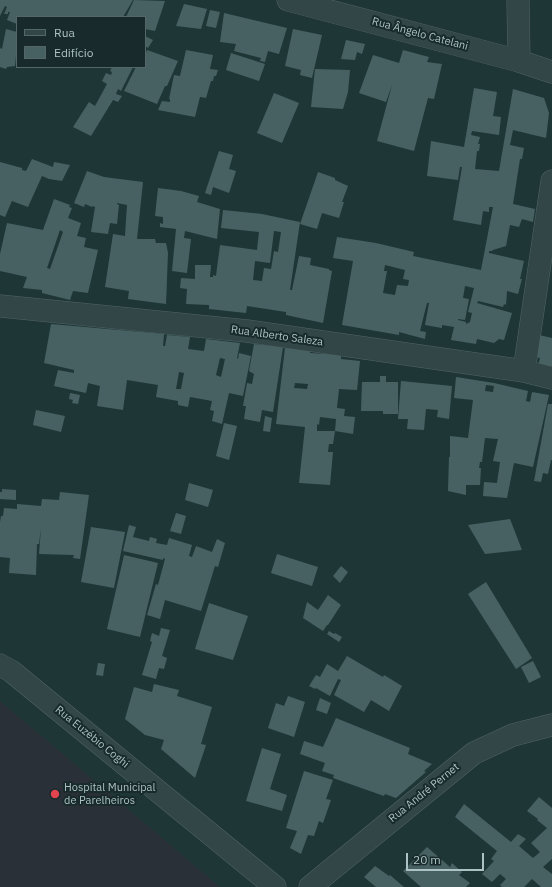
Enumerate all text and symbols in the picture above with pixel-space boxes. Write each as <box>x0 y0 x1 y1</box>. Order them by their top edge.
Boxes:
street label: Rua Ângelo Catelani <box>370 15 470 53</box>
legend <box>16 16 146 68</box>
text: Rua <box>54 25 75 40</box>
text: Edifício <box>54 45 93 60</box>
street label: Rua Alberto Saleza <box>230 323 324 349</box>
street label: Rua Euzébio Coghi <box>52 703 132 771</box>
street label: Rua André Pernet <box>386 761 462 825</box>
place label: Hospital Municipal de Parelheiros <box>64 781 155 807</box>
marker: Hospital Municipal de Parelheiros <box>49 788 61 800</box>
scale bar <box>408 845 486 871</box>
text: 20 m <box>413 852 441 867</box>

